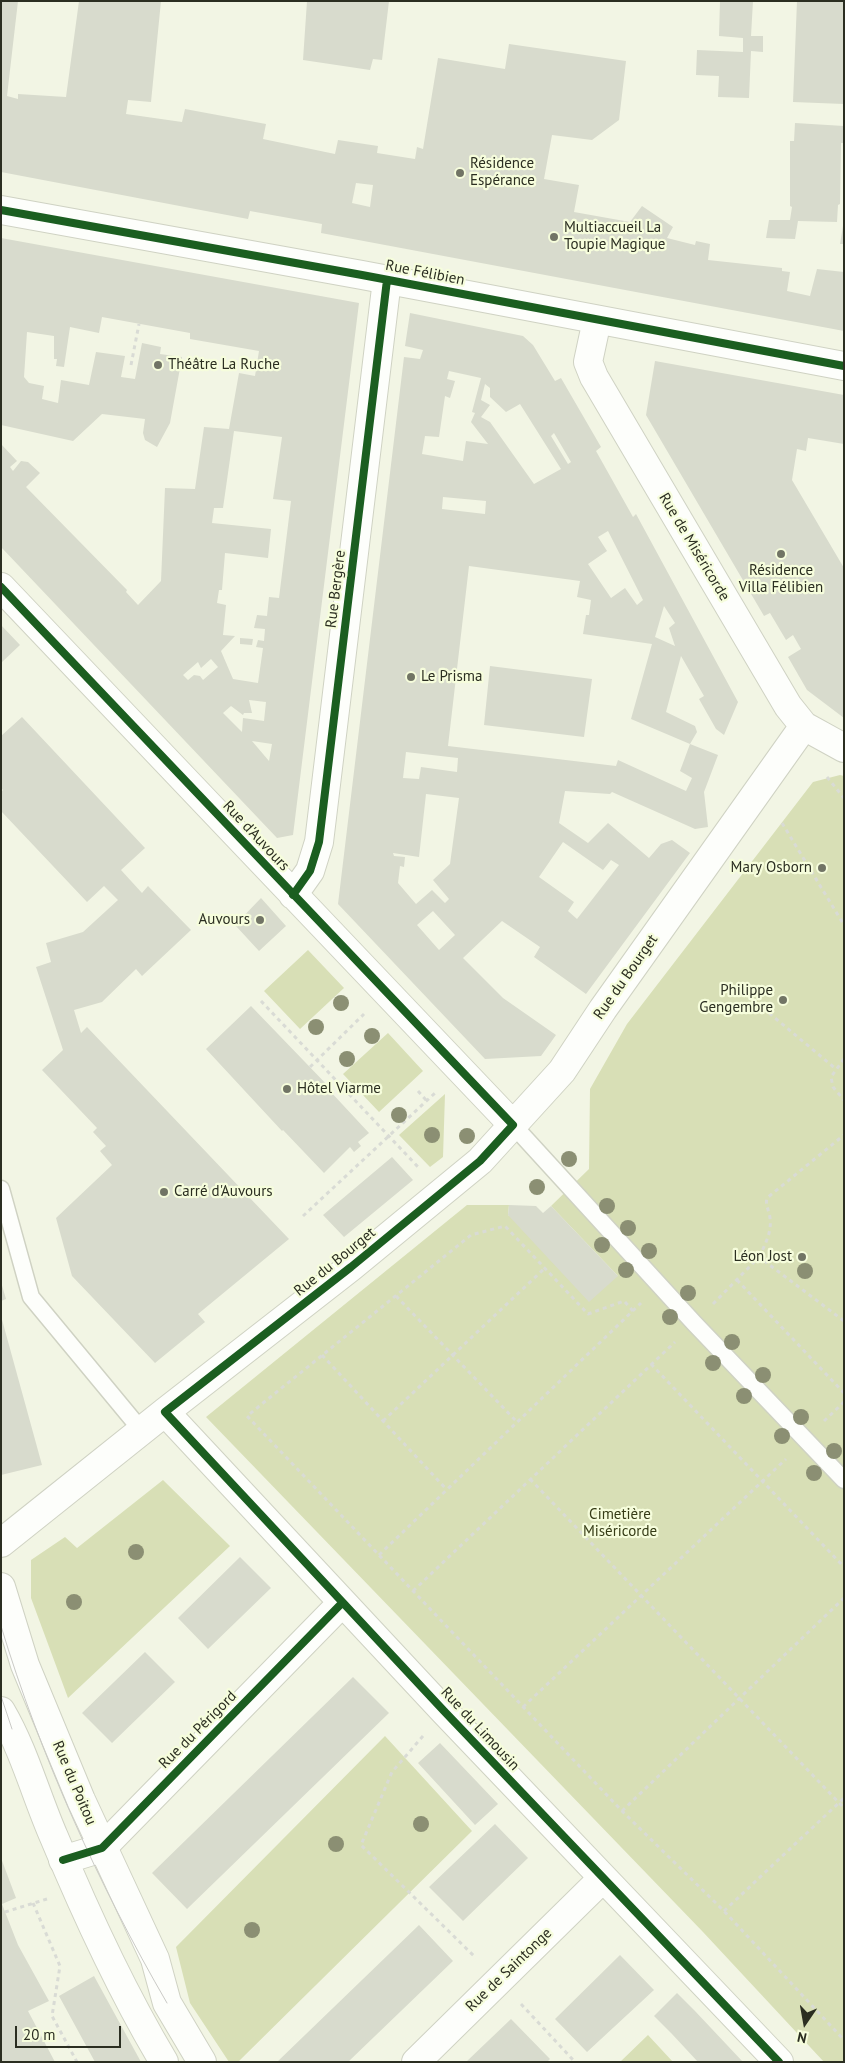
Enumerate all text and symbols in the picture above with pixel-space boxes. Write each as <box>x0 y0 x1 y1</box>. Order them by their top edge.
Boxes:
place label: Résidence Espérance <box>470 155 535 190</box>
marker: Résidence Espérance <box>454 167 466 179</box>
place label: Multiaccueil La Toupie Magique <box>564 219 665 254</box>
marker: Multiaccueil La Toupie Magique <box>548 231 560 243</box>
street label: Rue Félibien <box>384 257 466 289</box>
place label: Théâtre La Ruche <box>168 356 280 374</box>
marker: Théâtre La Ruche <box>152 359 164 371</box>
street label: Rue de Miséricorde <box>655 490 733 604</box>
marker: Résidence Villa Félibien <box>775 548 787 560</box>
street label: Rue Bergère <box>322 549 350 629</box>
place label: Résidence Villa Félibien <box>739 562 823 597</box>
place label: Le Prisma <box>421 668 482 686</box>
marker: Le Prisma <box>405 671 417 683</box>
street label: Rue d'Auvours <box>219 797 293 875</box>
place label: Mary Osborn <box>731 859 812 877</box>
marker: Mary Osborn <box>816 862 828 874</box>
place label: Auvours <box>199 911 250 929</box>
marker: Auvours <box>254 914 266 926</box>
street label: Rue du Bourget <box>590 931 662 1023</box>
place label: Philippe Gengembre <box>699 982 773 1017</box>
marker: Philippe Gengembre <box>777 994 789 1006</box>
place label: Hôtel Viarme <box>297 1080 381 1098</box>
marker: Hôtel Viarme <box>281 1083 293 1095</box>
place label: Carré d'Auvours <box>174 1183 273 1201</box>
marker: Carré d'Auvours <box>158 1186 170 1198</box>
street label: Rue du Bourget <box>291 1224 379 1300</box>
place label: Léon Jost <box>734 1248 792 1266</box>
marker: Léon Jost <box>796 1251 808 1263</box>
park label: Cimetière Miséricorde <box>583 1506 657 1541</box>
street label: Rue du Limousin <box>437 1684 523 1774</box>
street label: Rue du Périgord <box>155 1687 241 1773</box>
street label: Rue du Poitou <box>48 1738 100 1828</box>
street label: Rue de Saintonge <box>462 1924 556 2016</box>
north arrow <box>780 1998 830 2048</box>
scale bar <box>18 2016 124 2048</box>
text: 20 m <box>23 2025 56 2044</box>
text: N <box>796 2028 808 2047</box>

